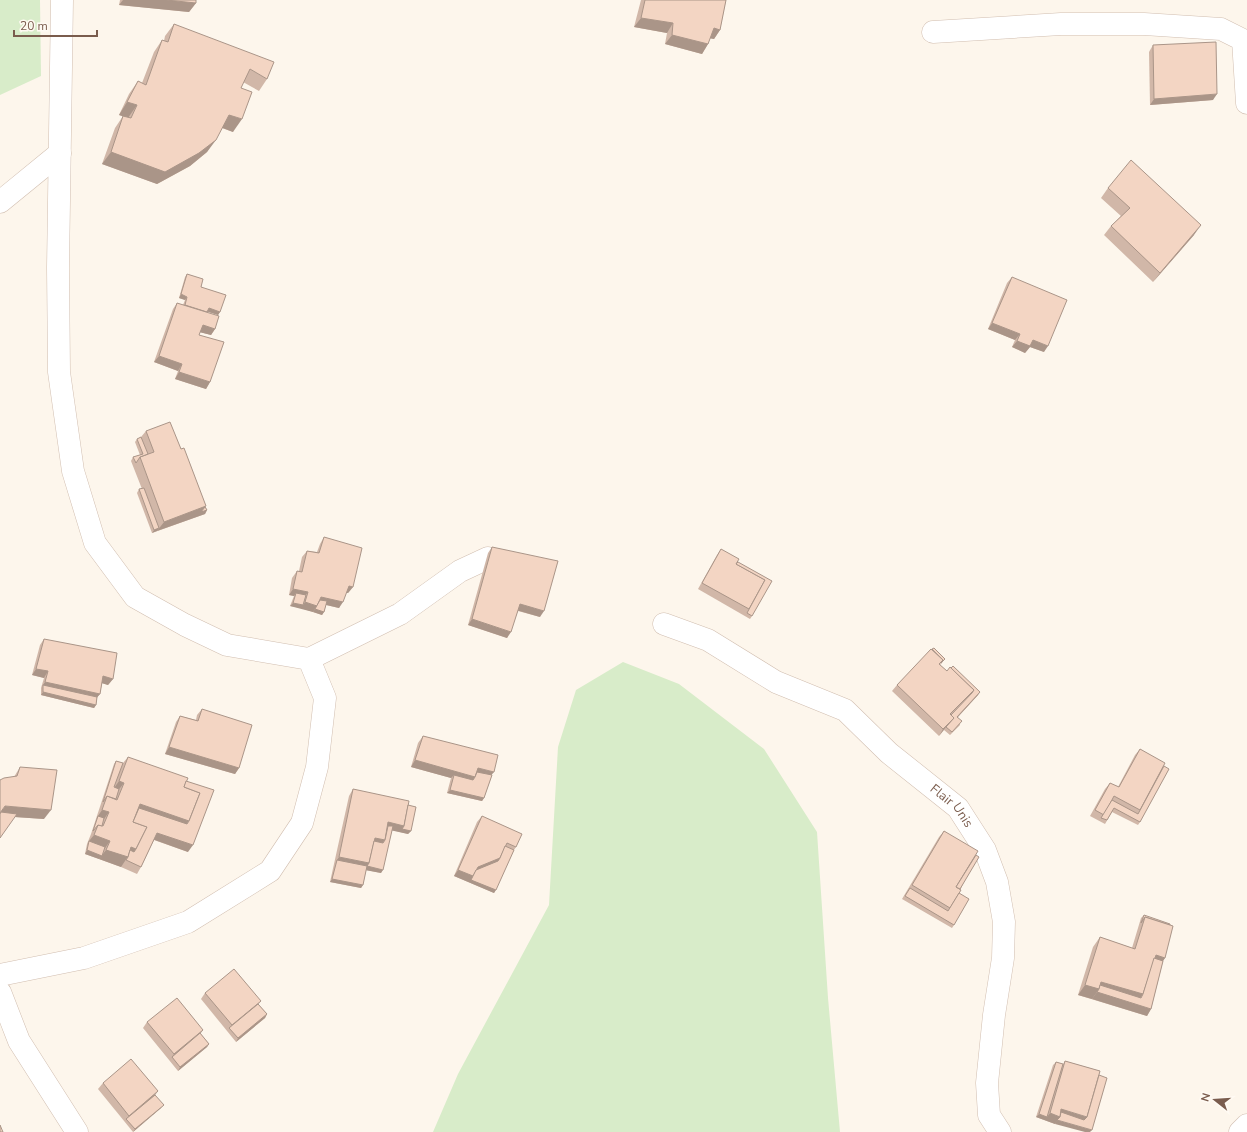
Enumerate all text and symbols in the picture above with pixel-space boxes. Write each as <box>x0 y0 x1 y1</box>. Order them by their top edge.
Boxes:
scale bar <box>14 12 97 38</box>
text: 20 m <box>20 18 48 34</box>
street label: Flair Unis <box>926 780 977 831</box>
north arrow <box>1195 1080 1235 1120</box>
text: N <box>1198 1091 1214 1103</box>

